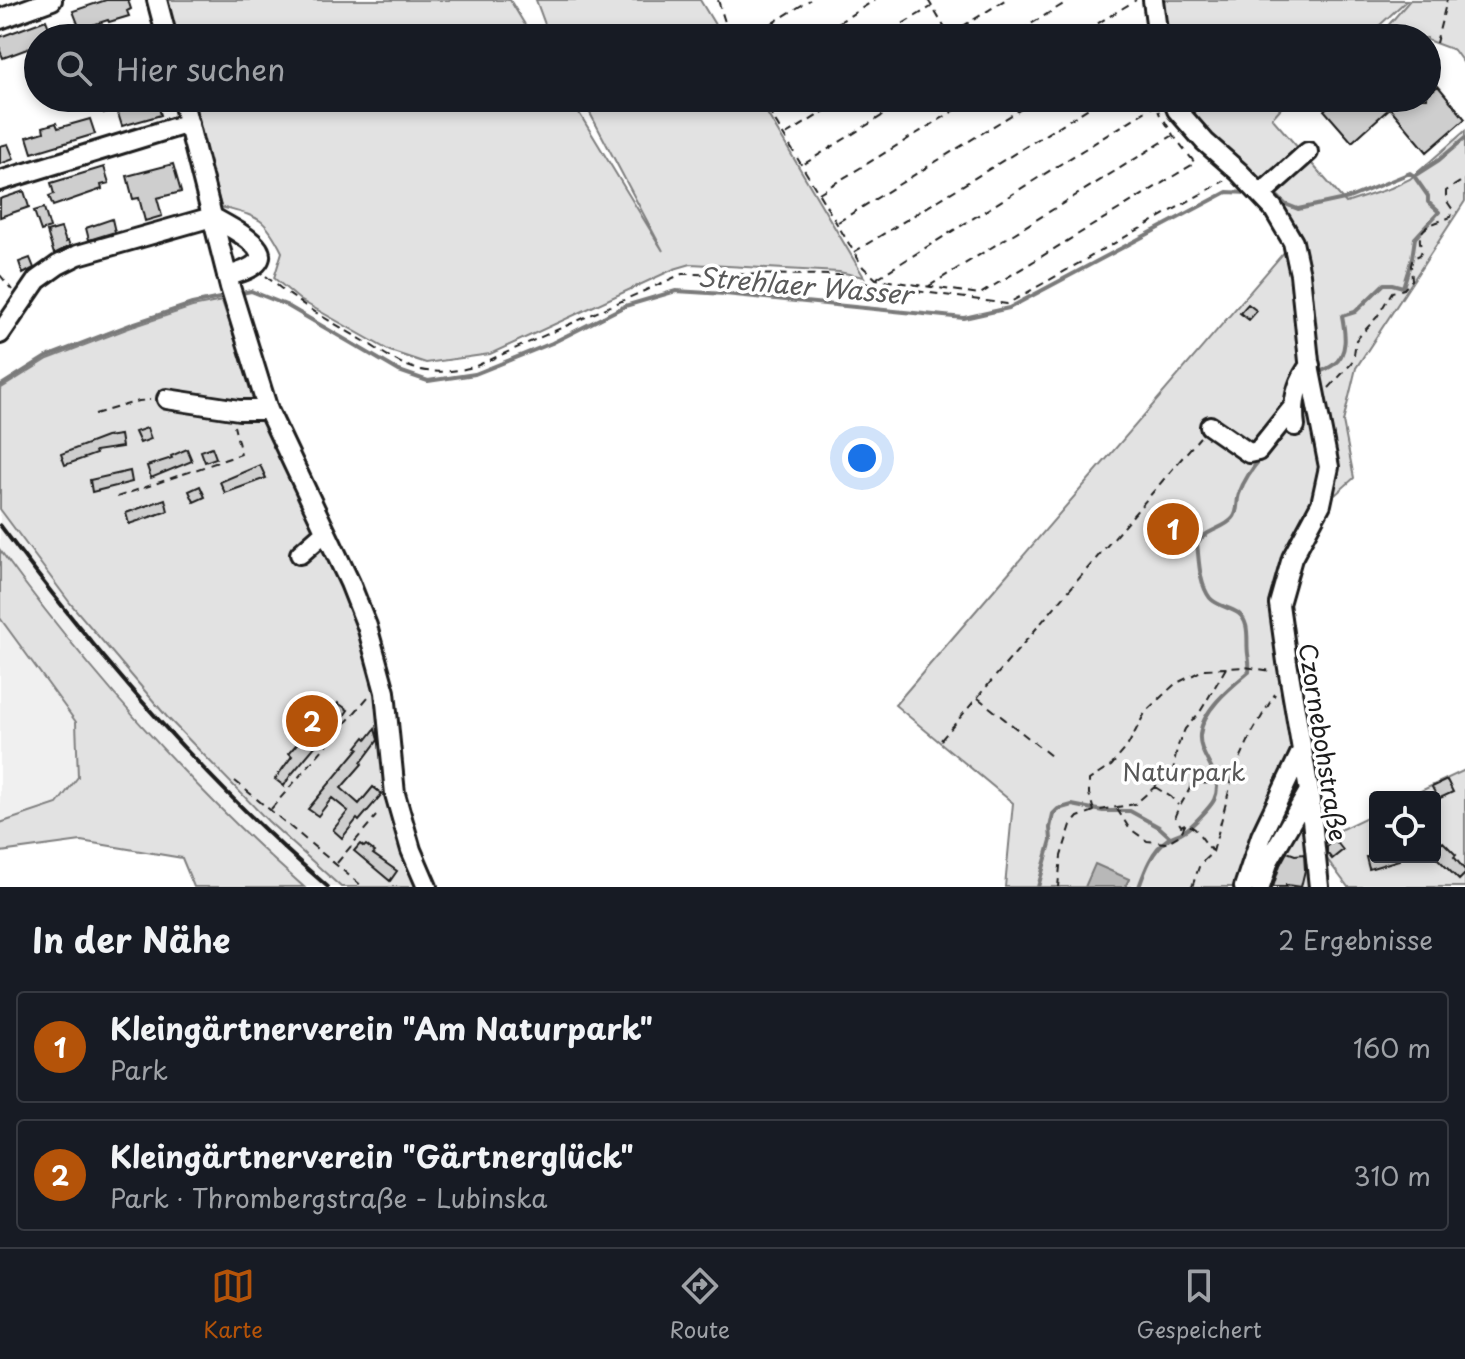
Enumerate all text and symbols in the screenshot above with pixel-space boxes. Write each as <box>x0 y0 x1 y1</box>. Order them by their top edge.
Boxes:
search box <box>24 24 1441 112</box>
icon: search <box>52 46 96 90</box>
text: Hier suchen <box>116 46 285 91</box>
water label: Strehlaer Wasser <box>696 256 918 314</box>
your location <box>842 438 882 478</box>
pin: 1 <box>1147 499 1199 559</box>
street label: Czornebohstraße <box>1291 640 1357 844</box>
pin: 2 <box>286 691 338 751</box>
park label: Naturpark <box>1122 753 1246 789</box>
map controls <box>1369 791 1441 863</box>
button: locate <box>1369 791 1441 863</box>
text: In der Nähe <box>32 913 230 965</box>
text: 2 Ergebnisse <box>1278 920 1433 959</box>
text: Kleingärtnerverein "Am Naturpark" <box>110 1005 653 1050</box>
text: 1 <box>54 1028 66 1067</box>
text: 160 m <box>1353 1028 1431 1067</box>
text: Park <box>110 1050 168 1089</box>
text: Kleingärtnerverein "Gärtnerglück" <box>110 1133 634 1178</box>
text: 2 <box>51 1156 69 1195</box>
text: 310 m <box>1353 1156 1431 1195</box>
text: Park · Thrombergstraße - Lubinska <box>110 1178 548 1217</box>
tab: Karte <box>203 1264 263 1345</box>
tab: Route <box>670 1264 730 1345</box>
tab: Gespeichert <box>1137 1264 1262 1345</box>

